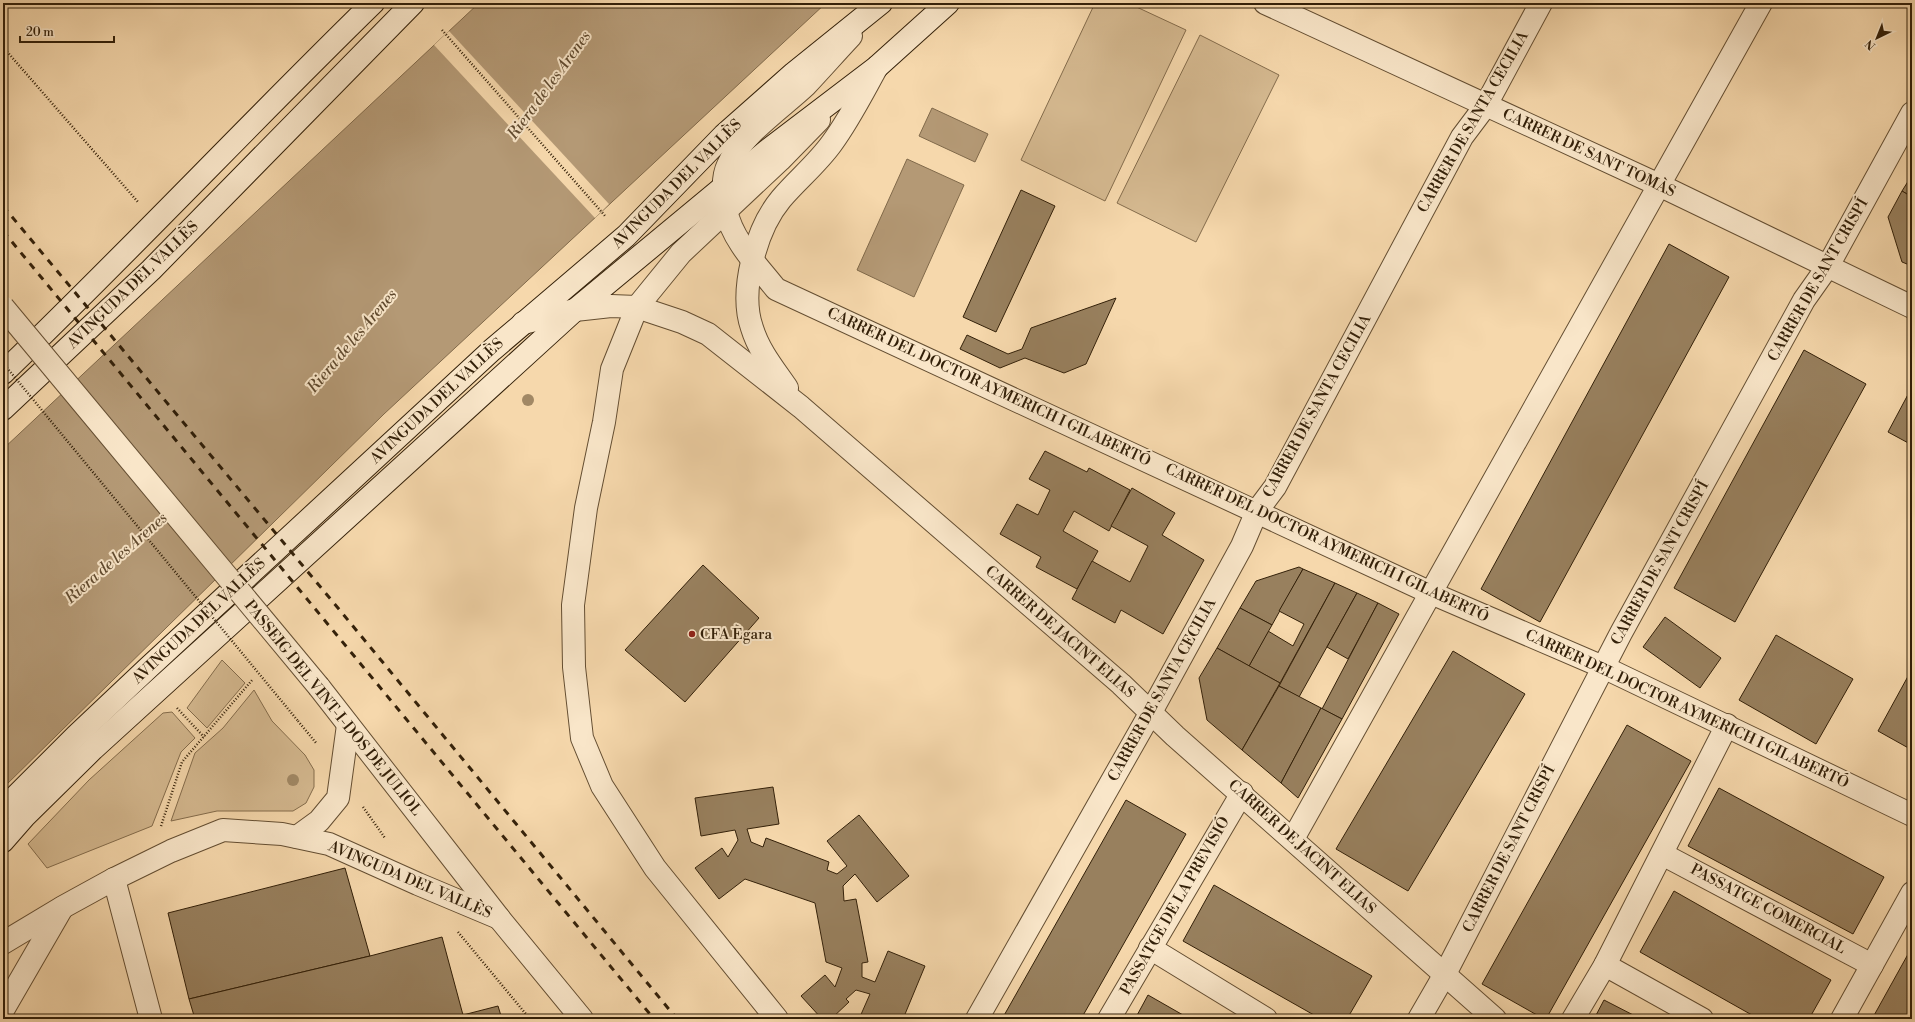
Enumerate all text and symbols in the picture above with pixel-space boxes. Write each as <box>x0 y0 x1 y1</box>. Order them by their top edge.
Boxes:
scale bar <box>20 18 114 44</box>
north arrow <box>1857 18 1897 58</box>
text: 20 m <box>26 25 54 40</box>
water label: Riera de les Arenes <box>502 27 595 144</box>
street label: CARRER DE SANTA CECILIA <box>1413 27 1533 216</box>
text: N <box>1863 36 1879 53</box>
street label: CARRER DE SANT TOMÀS <box>1500 104 1679 201</box>
street label: AVINGUDA DEL VALLÈS <box>607 114 746 254</box>
street label: CARRER DE SANT CRISPÍ <box>1763 194 1873 365</box>
street label: AVINGUDA DEL VALLÈS <box>62 216 203 354</box>
water label: Riera de les Arenes <box>302 285 401 398</box>
street label: CARRER DEL DOCTOR AYMERICH I GILABERTÓ <box>824 302 1155 471</box>
street label: CARRER DE SANTA CECILIA <box>1259 310 1376 501</box>
street label: AVINGUDA DEL VALLÈS <box>365 333 508 469</box>
street label: CARRER DEL DOCTOR AYMERICH I GILABERTÓ <box>1162 458 1493 627</box>
street label: CARRER DE SANT CRISPÍ <box>1606 477 1713 649</box>
water label: Riera de les Arenes <box>60 508 171 609</box>
street label: AVINGUDA DEL VALLÈS <box>127 553 270 689</box>
street label: CARRER DE JACINT ELIAS <box>981 562 1139 702</box>
street label: CARRER DE SANTA CECILIA <box>1104 594 1221 785</box>
street label: PASSEIG DEL VINT-I-DOS DE JULIOL <box>240 596 426 820</box>
place label: CFA Ègara <box>700 624 772 644</box>
street label: CARRER DEL DOCTOR AYMERICH I GILABERTÓ <box>1522 624 1853 793</box>
marker: CFA Ègara <box>687 629 697 639</box>
street label: CARRER DE SANT CRISPÍ <box>1458 762 1560 936</box>
street label: CARRER DE JACINT ELIAS <box>1224 776 1380 918</box>
street label: PASSATGE DE LA PREVISIÓ <box>1115 813 1234 999</box>
street label: AVINGUDA DEL VALLÈS <box>325 836 495 923</box>
street label: PASSATGE COMERCIAL <box>1687 860 1849 958</box>

